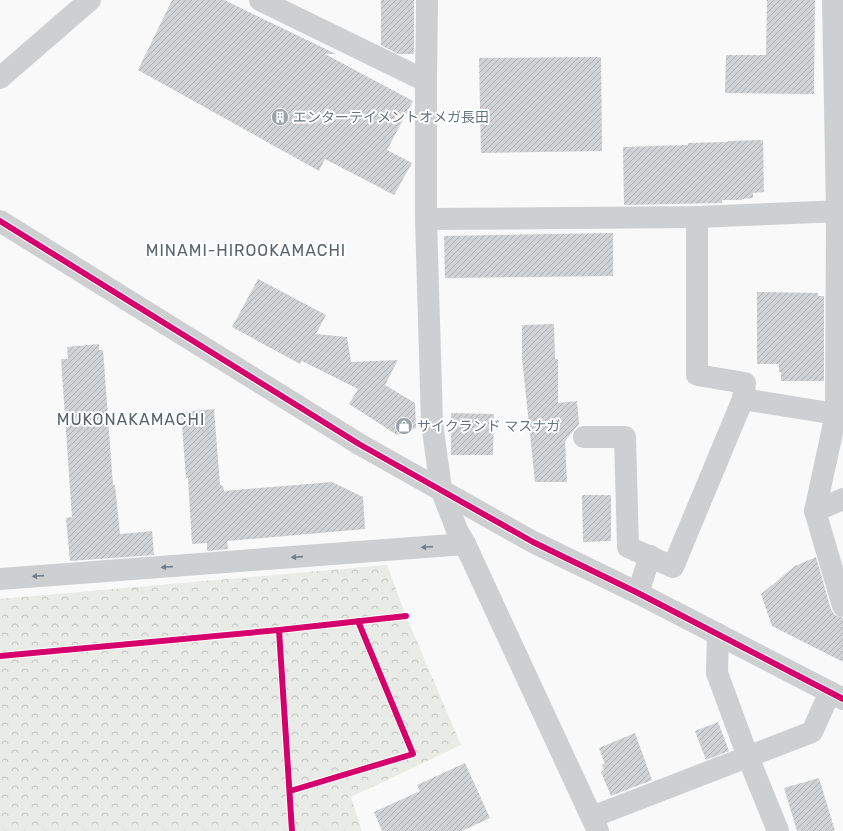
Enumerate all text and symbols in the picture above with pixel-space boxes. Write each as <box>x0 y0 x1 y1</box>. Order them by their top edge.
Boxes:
building icon: エンターテイメントオメガ長田 <box>270 107 290 127</box>
place label: エンターテイメントオメガ長田 <box>293 109 489 126</box>
district label: MINAMI-HIROOKAMACHI <box>146 241 346 260</box>
district label: MUKONAKAMACHI <box>57 410 205 429</box>
shop icon: サイクランド マスナガ <box>394 416 414 436</box>
place label: サイクランド マスナガ <box>417 418 560 435</box>
one-way arrow <box>421 544 433 551</box>
one-way arrow <box>291 553 303 560</box>
one-way arrow <box>161 563 173 570</box>
one-way arrow <box>32 573 44 580</box>

